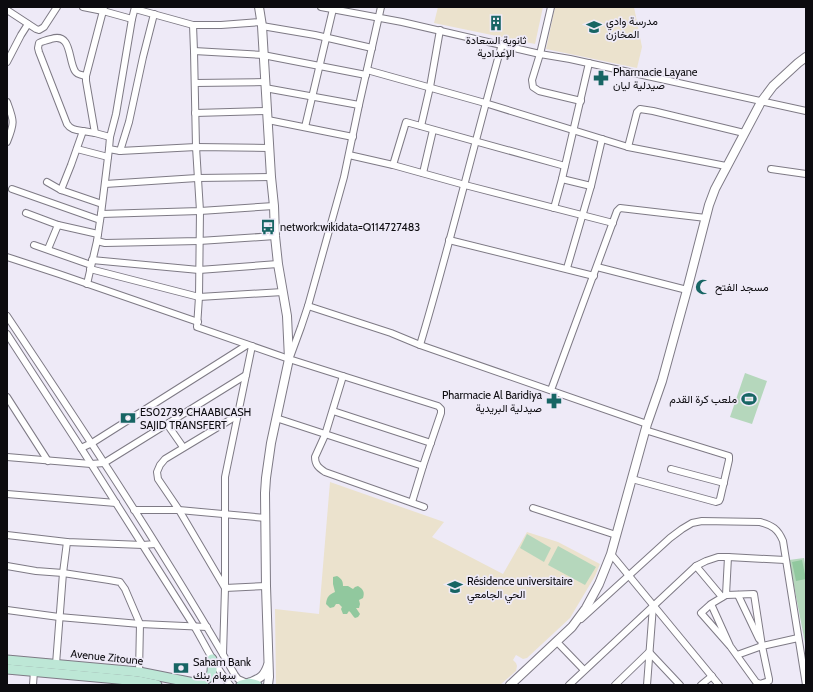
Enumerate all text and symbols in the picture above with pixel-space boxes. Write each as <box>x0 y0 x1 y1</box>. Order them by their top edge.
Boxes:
building icon: ثانوية السعادة الإعدادية <box>487 14 505 32</box>
place label: مدرسة وادي المخازن <box>606 14 658 41</box>
school or university icon: مدرسة وادي المخازن <box>585 18 603 36</box>
place label: ثانوية السعادة الإعدادية <box>466 33 527 60</box>
place label: Pharmacie Layane صيدلية ليان <box>613 65 698 92</box>
pharmacy icon: Pharmacie Layane صيدلية ليان <box>592 69 610 87</box>
bus stop icon: network:wikidata=Q114727483 <box>259 218 277 236</box>
place label: network:wikidata=Q114727483 <box>280 220 420 234</box>
mosque icon: مسجد الفتح <box>694 278 712 296</box>
place label: مسجد الفتح <box>715 280 769 295</box>
place label: Pharmacie Al Baridiya صيدلية البريدية <box>442 388 543 415</box>
sports icon: ملعب كرة القدم <box>740 390 758 408</box>
pharmacy icon: Pharmacie Al Baridiya صيدلية البريدية <box>545 392 563 410</box>
place label: ملعب كرة القدم <box>669 392 737 407</box>
place label: ES02739 CHAABICASH SAJID TRANSFERT <box>140 405 251 432</box>
bank icon: ES02739 CHAABICASH SAJID TRANSFERT <box>119 409 137 427</box>
place label: Résidence universitaire الحي الجامعي <box>467 574 573 604</box>
school or university icon: Résidence universitaire الحي الجامعي <box>446 578 464 596</box>
street label: Avenue Zitoune <box>70 646 144 668</box>
place label: Saham Bank سهام بنك <box>193 655 251 683</box>
bank icon: Saham Bank سهام بنك <box>172 659 190 677</box>

